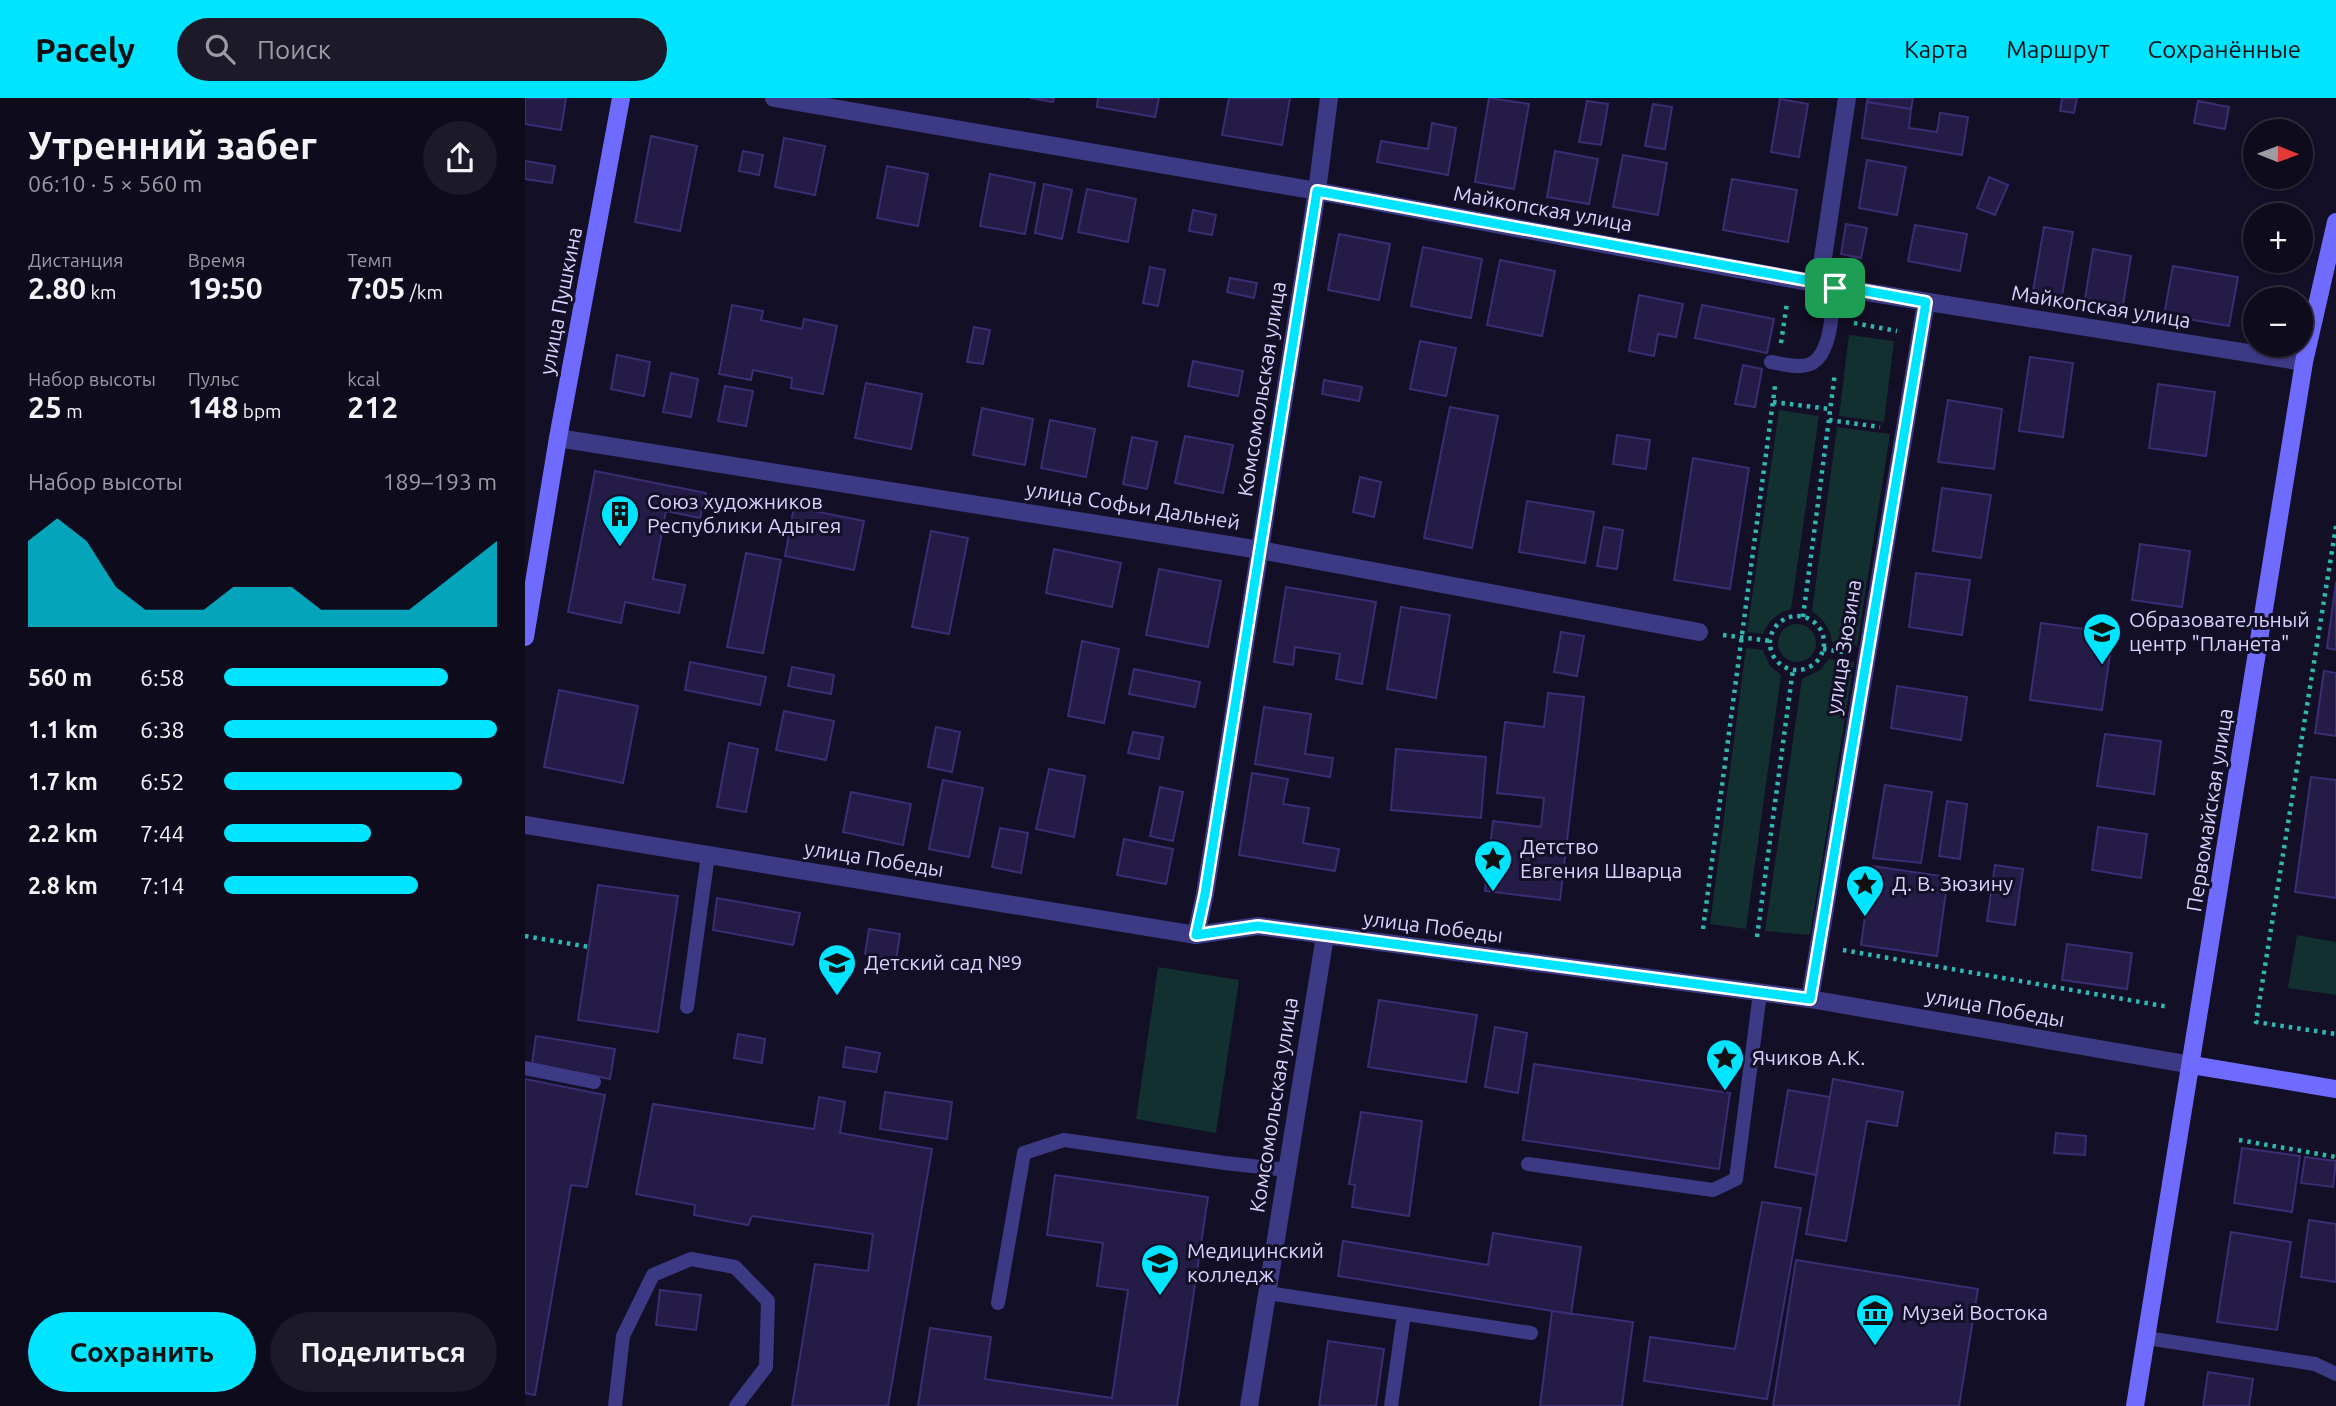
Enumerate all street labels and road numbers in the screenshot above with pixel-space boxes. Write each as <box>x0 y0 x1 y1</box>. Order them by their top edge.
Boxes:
street label: Майкопская улица <box>1452 180 1634 236</box>
street label: улица Пушкина <box>534 225 586 377</box>
street label: Комсомольская улица <box>1232 279 1290 498</box>
street label: Майкопская улица <box>2010 280 2192 332</box>
street label: улица Софьи Дальней <box>1024 476 1242 534</box>
street label: улица Зюзина <box>1821 578 1866 716</box>
street label: Первомайская улица <box>2181 706 2237 913</box>
street label: улица Победы <box>803 835 946 881</box>
street label: улица Победы <box>1362 906 1504 947</box>
street label: улица Победы <box>1924 983 2067 1031</box>
street label: Комсомольская улица <box>1244 995 1302 1214</box>

